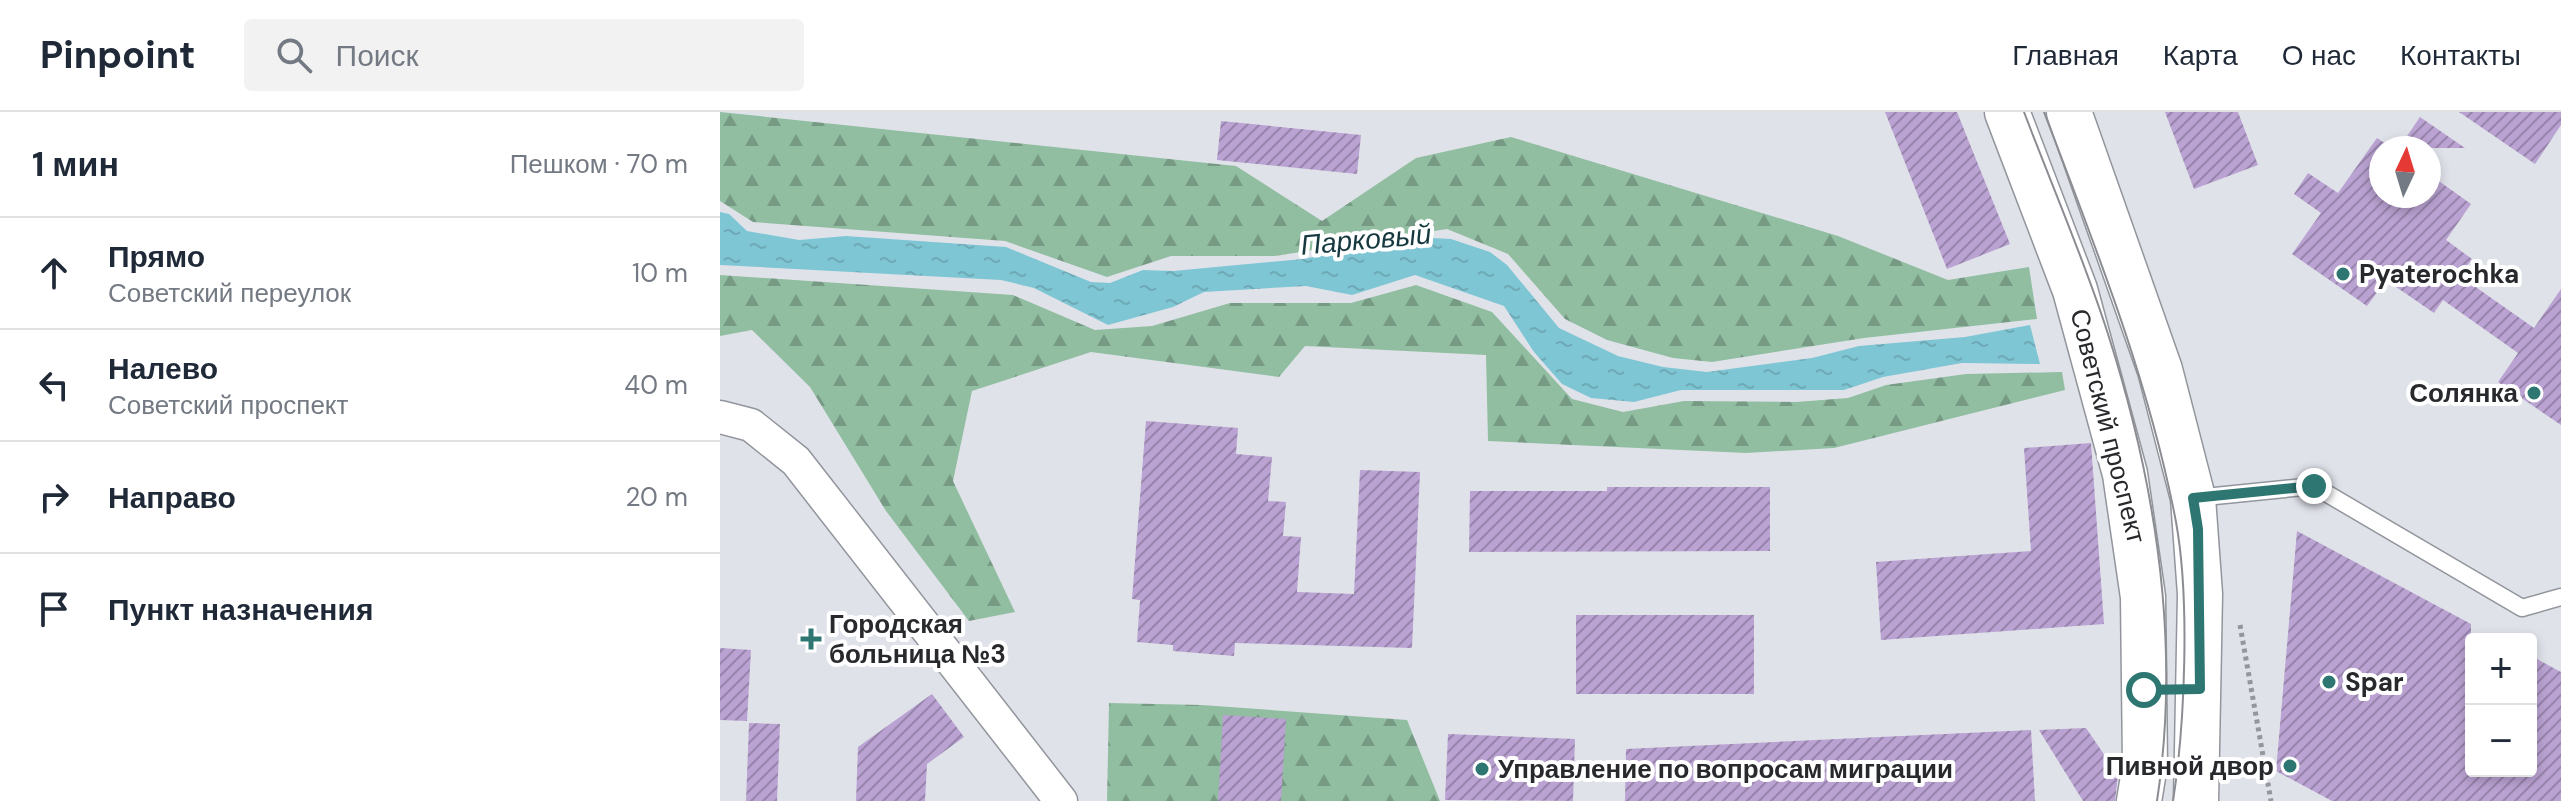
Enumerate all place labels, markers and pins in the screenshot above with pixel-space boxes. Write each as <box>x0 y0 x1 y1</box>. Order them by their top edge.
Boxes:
place label: Pyaterochka <box>2359 257 2519 291</box>
marker: Pyaterochka <box>2334 265 2352 283</box>
place label: Солянка <box>2409 376 2519 410</box>
marker: Солянка <box>2525 384 2543 402</box>
place label: Городская больница №3 <box>829 607 1006 671</box>
marker: Городская больница №3 <box>800 628 822 650</box>
place label: Spar <box>2345 665 2404 699</box>
marker: Spar <box>2320 673 2338 691</box>
place label: Пивной двор <box>2106 749 2274 783</box>
place label: Управление по вопросам миграции <box>1498 752 1953 786</box>
marker: Пивной двор <box>2281 757 2299 775</box>
marker: Управление по вопросам миграции <box>1473 760 1491 778</box>

